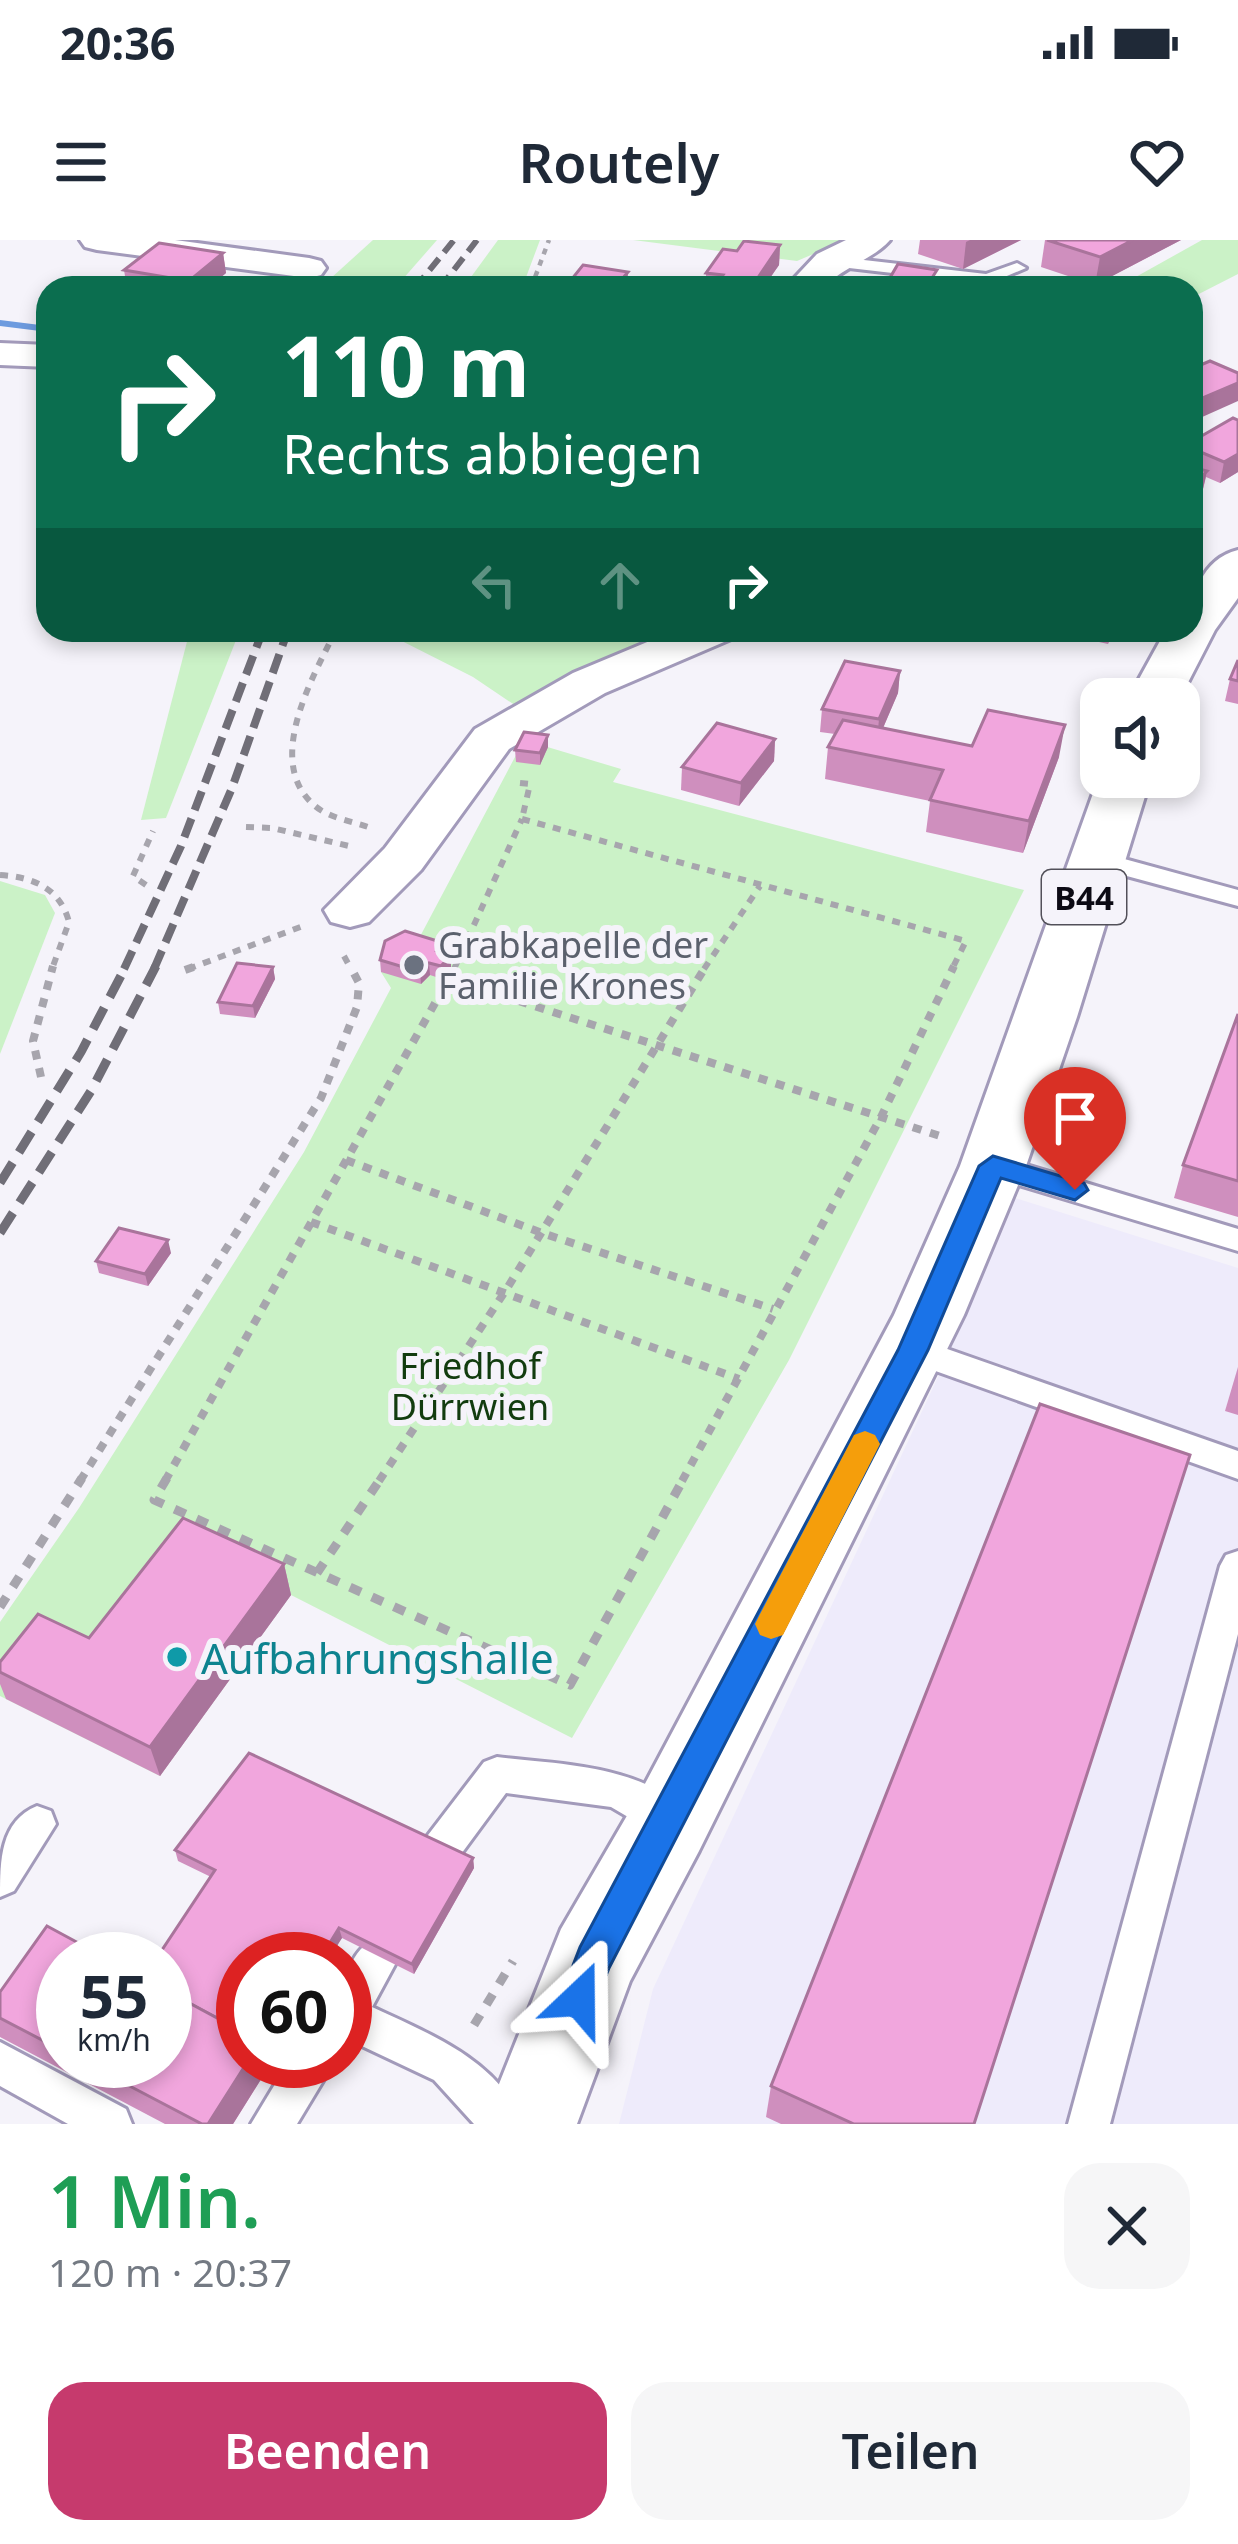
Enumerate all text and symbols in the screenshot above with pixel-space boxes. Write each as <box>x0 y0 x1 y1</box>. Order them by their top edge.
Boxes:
text: 20:36 <box>60 12 176 73</box>
text: Routely <box>519 125 719 199</box>
icon: menu <box>48 129 114 195</box>
icon: heart <box>1124 129 1190 195</box>
text: 110 m <box>282 307 530 422</box>
icon: right <box>84 324 240 480</box>
text: Rechts abbiegen <box>282 416 703 490</box>
icon: left <box>461 552 527 618</box>
icon: ahead <box>587 552 653 618</box>
icon: right <box>713 552 779 618</box>
map controls <box>1080 678 1200 798</box>
button: sound <box>1080 678 1200 798</box>
road number: B44 <box>1042 870 1126 924</box>
place label: Grabkapelle der Familie Krones <box>438 920 708 1010</box>
marker: Grabkapelle der Familie Krones <box>401 952 427 978</box>
pin <box>1024 1067 1126 1190</box>
icon: arrive <box>1042 1085 1108 1151</box>
park label: Friedhof Dürrwien <box>391 1341 549 1431</box>
place label: Aufbahrungshalle <box>201 1629 554 1686</box>
marker: Aufbahrungshalle <box>164 1644 190 1670</box>
speed limit sign: 60 <box>216 1932 372 2088</box>
position arrow <box>516 1936 642 2062</box>
text: 55 <box>80 1954 148 2036</box>
text: km/h <box>77 2019 151 2060</box>
text: 1 Min. <box>48 2151 261 2249</box>
button: close <box>1064 2163 1190 2289</box>
text: 120 m · 20:37 <box>48 2245 292 2298</box>
button: Beenden <box>48 2382 607 2520</box>
button: Teilen <box>631 2382 1190 2520</box>

